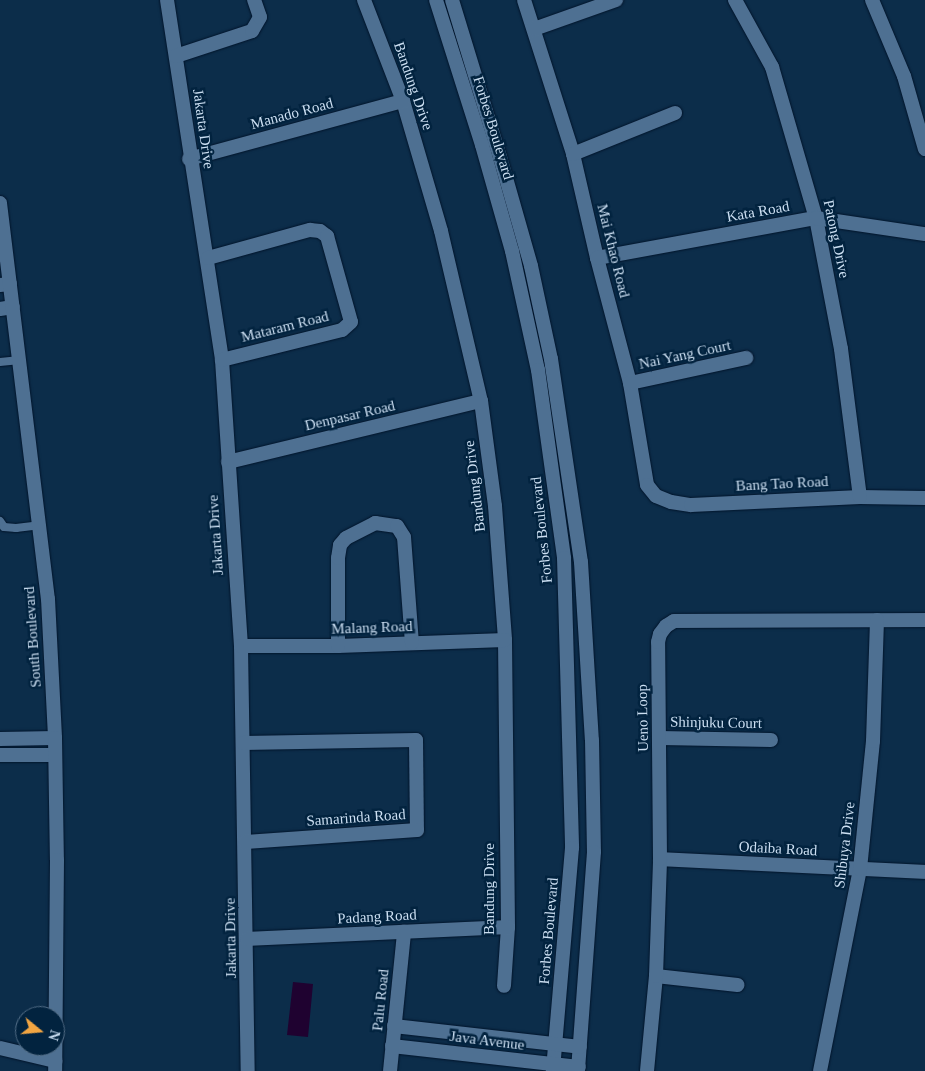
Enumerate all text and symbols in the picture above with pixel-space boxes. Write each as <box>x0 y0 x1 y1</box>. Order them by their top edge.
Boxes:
street label: Bandung Drive <box>390 40 436 132</box>
street label: Forbes Boulevard <box>469 74 517 182</box>
street label: Jakarta Drive <box>188 88 218 170</box>
street label: Manado Road <box>249 94 335 134</box>
street label: Kata Road <box>725 198 791 226</box>
street label: Patong Drive <box>819 198 853 280</box>
street label: Mai Khao Road <box>593 202 633 300</box>
street label: Mataram Road <box>239 307 331 347</box>
street label: Nai Yang Court <box>637 336 733 374</box>
street label: Denpasar Road <box>303 397 397 435</box>
street label: Bandung Drive <box>460 439 490 533</box>
street label: Bang Tao Road <box>735 473 829 495</box>
street label: Forbes Boulevard <box>527 476 557 584</box>
street label: Jakarta Drive <box>204 494 228 576</box>
street label: South Boulevard <box>20 586 46 688</box>
street label: Malang Road <box>331 618 413 638</box>
street label: Ueno Loop <box>633 684 653 752</box>
street label: Shinjuku Court <box>670 713 762 733</box>
street label: Shibuya Drive <box>831 801 859 889</box>
street label: Samarinda Road <box>306 806 406 830</box>
street label: Odaiba Road <box>738 838 818 860</box>
street label: Bandung Drive <box>481 843 499 935</box>
street label: Forbes Boulevard <box>535 877 563 985</box>
street label: Jakarta Drive <box>221 898 241 978</box>
street label: Padang Road <box>337 906 417 928</box>
street label: Palu Road <box>369 968 393 1032</box>
north arrow <box>15 1006 65 1056</box>
street label: Java Avenue <box>448 1027 526 1055</box>
text: N <box>45 1028 63 1042</box>

